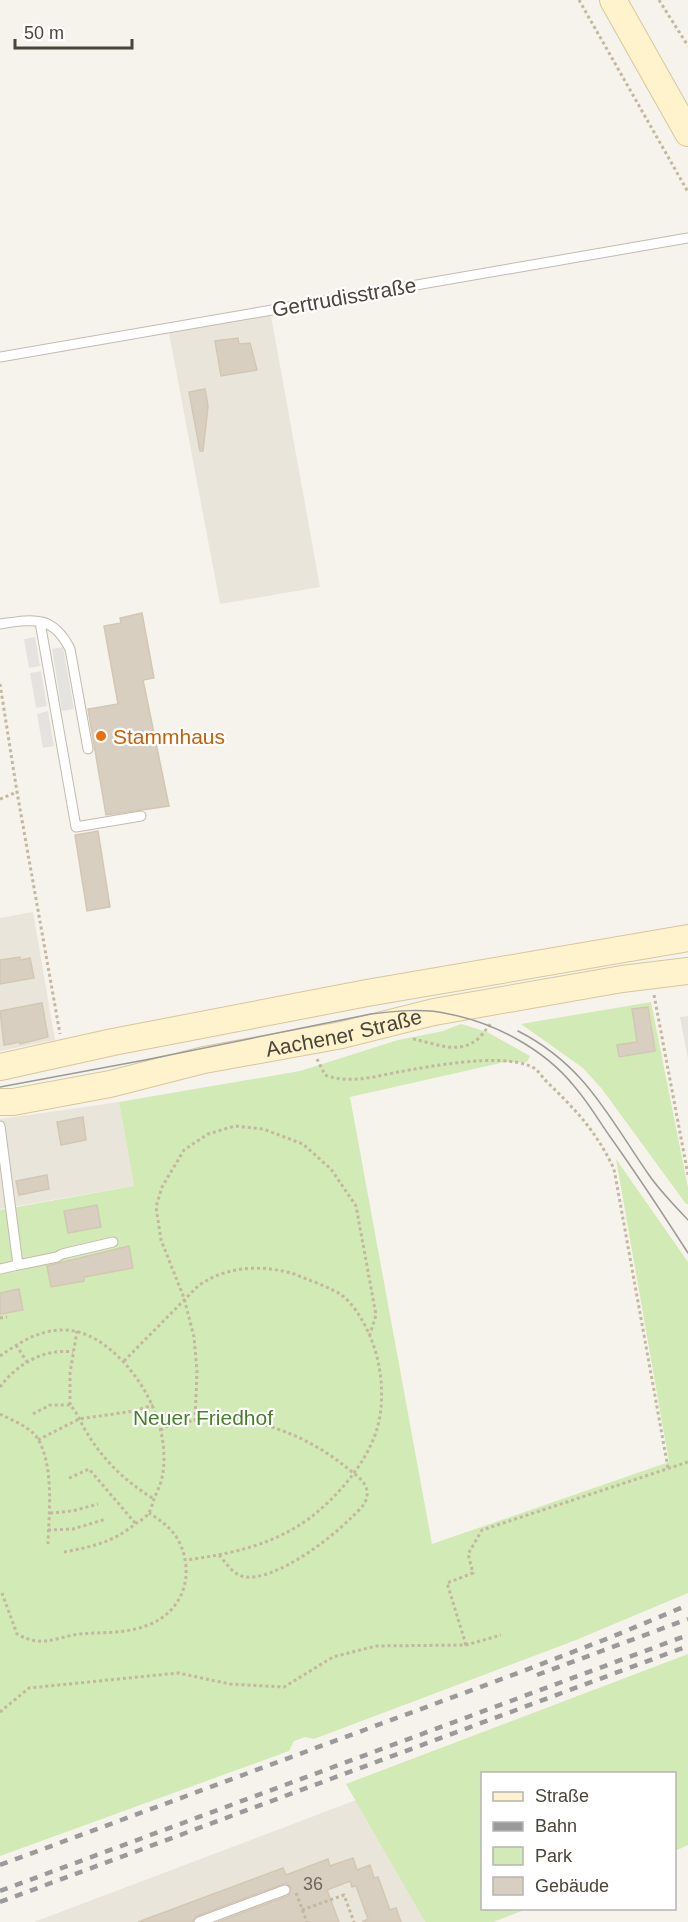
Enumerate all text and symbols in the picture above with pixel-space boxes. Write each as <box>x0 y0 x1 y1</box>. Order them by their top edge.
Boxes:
scale bar <box>15 12 132 50</box>
text: 50 m <box>24 23 64 43</box>
street label: Gertrudisstraße <box>270 273 418 321</box>
place label: Stammhaus <box>113 725 225 748</box>
marker: Stammhaus <box>94 729 108 743</box>
street label: Aachener Straße <box>264 1004 424 1060</box>
park label: Neuer Friedhof <box>133 1406 273 1429</box>
legend <box>481 1772 676 1910</box>
text: Straße <box>535 1786 589 1806</box>
text: Bahn <box>535 1816 577 1836</box>
text: Park <box>535 1846 573 1866</box>
house number: 36 <box>303 1874 323 1894</box>
text: Gebäude <box>535 1876 609 1896</box>

